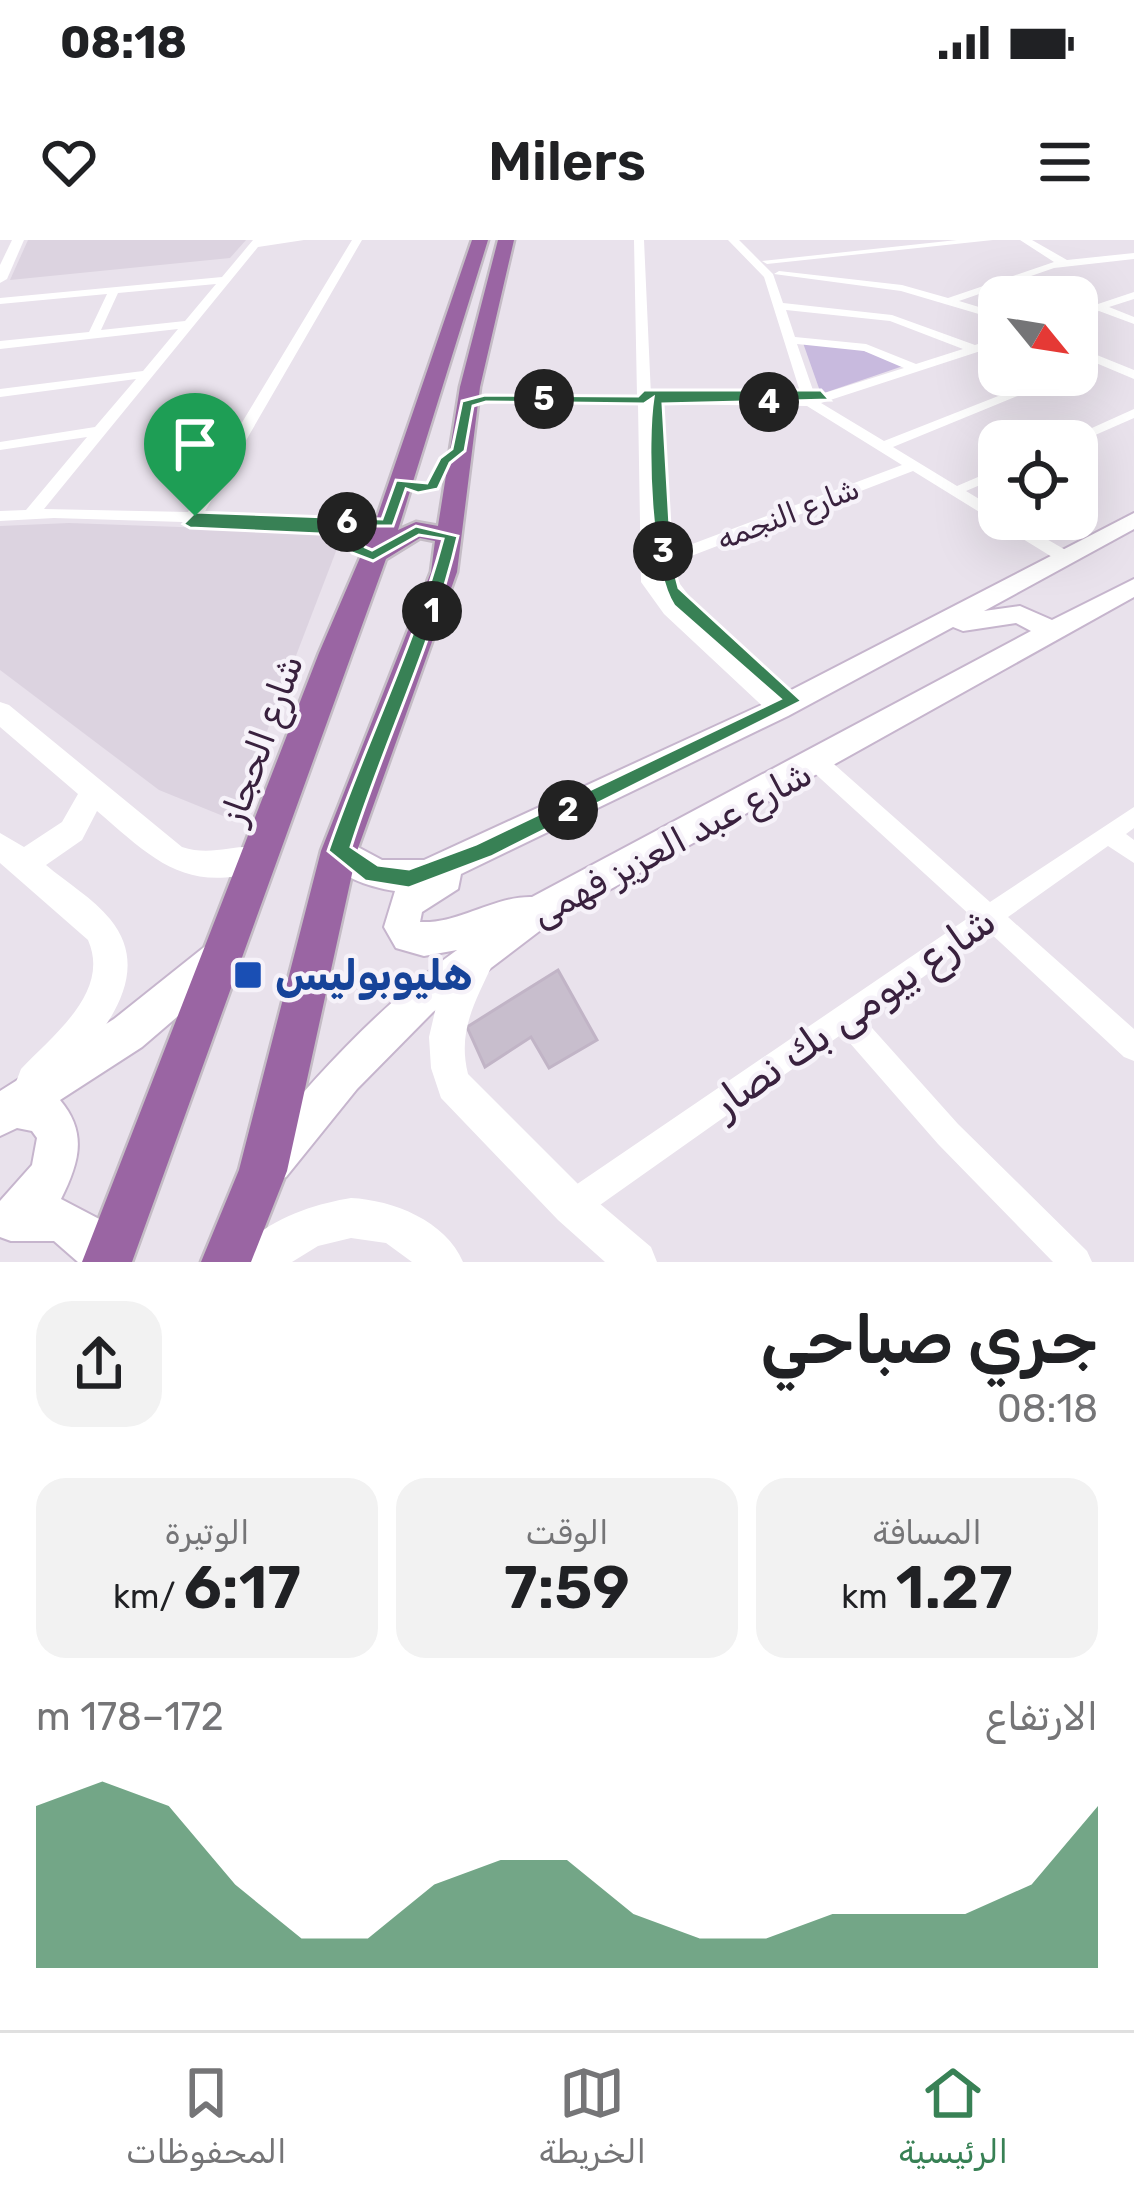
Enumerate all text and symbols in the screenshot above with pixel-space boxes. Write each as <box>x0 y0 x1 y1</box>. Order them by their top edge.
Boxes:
text: 08:18 <box>60 16 187 69</box>
icon: heart <box>36 129 102 195</box>
icon: menu <box>1032 129 1098 195</box>
text: Milers <box>488 130 646 194</box>
north arrow <box>978 276 1098 396</box>
map controls <box>978 276 1098 540</box>
pin: 5 <box>514 369 574 429</box>
pin: 4 <box>739 372 799 432</box>
text: 5 <box>533 379 555 418</box>
text: 4 <box>758 382 780 421</box>
pin <box>144 393 246 516</box>
icon: arrive <box>162 411 228 477</box>
button: locate <box>978 420 1098 540</box>
street label: شارع النجمه <box>712 470 865 560</box>
pin: 6 <box>317 492 377 552</box>
text: 6 <box>336 502 358 541</box>
pin: 3 <box>633 521 693 581</box>
text: 3 <box>652 531 674 570</box>
pin: 1 <box>402 581 462 641</box>
text: 1 <box>424 591 440 630</box>
street label: شارع الحجاز <box>210 649 316 833</box>
street label: شارع عبد العزيز فهمى <box>524 751 821 939</box>
pin: 2 <box>538 780 598 840</box>
text: 2 <box>557 790 579 829</box>
street label: شارع بيومى بك نصار <box>700 895 1007 1133</box>
place label: هليوبوليس <box>275 951 472 1001</box>
marker: هليوبوليس <box>232 959 264 991</box>
button: share <box>36 1301 162 1427</box>
text: جري صباحي <box>761 1301 1098 1380</box>
text: 08:18 <box>997 1386 1098 1432</box>
text: الوتيرة <box>164 1513 250 1552</box>
text: الوقت <box>526 1513 608 1552</box>
text: المسافة <box>872 1513 982 1552</box>
text: 6:17 <box>183 1552 301 1623</box>
text: 7:59 <box>504 1552 630 1623</box>
text: 1.27 <box>896 1552 1013 1623</box>
text: /km <box>113 1577 183 1616</box>
text: km <box>841 1577 896 1616</box>
text: 172–178 m <box>36 1694 224 1740</box>
text: الارتفاع <box>986 1694 1098 1740</box>
tab: المحفوظات <box>126 2060 286 2171</box>
tab: الخريطة <box>539 2060 646 2171</box>
tab: الرئيسية <box>898 2060 1008 2171</box>

